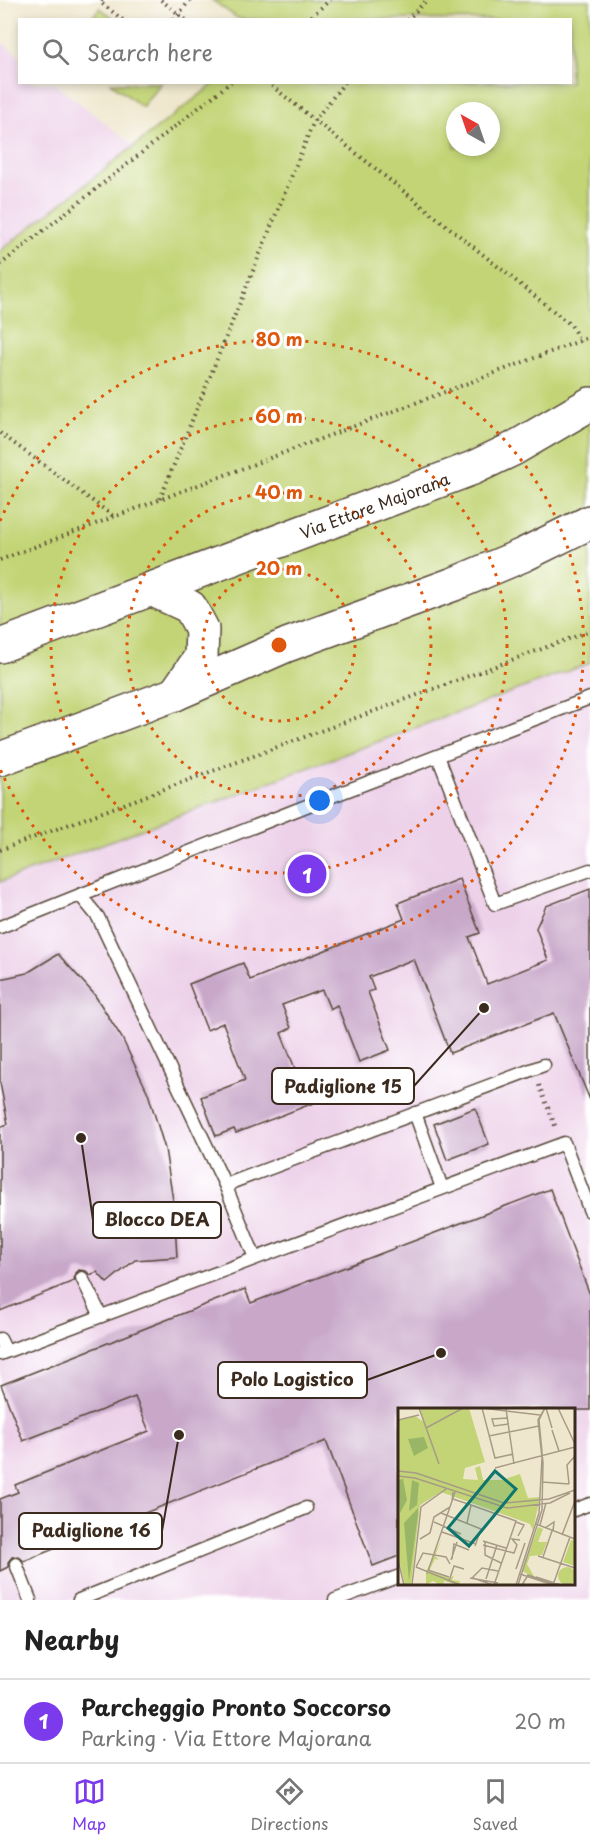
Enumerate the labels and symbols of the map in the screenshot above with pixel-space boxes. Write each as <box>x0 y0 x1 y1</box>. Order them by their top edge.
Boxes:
north arrow <box>446 102 500 156</box>
text: 80 m <box>255 325 303 352</box>
text: 60 m <box>255 402 303 429</box>
street label: Via Ettore Majorana <box>296 466 453 544</box>
text: 40 m <box>255 478 303 505</box>
text: 20 m <box>256 554 302 581</box>
centre of rings <box>269 635 289 655</box>
your location <box>305 786 334 815</box>
pin: 1 <box>288 852 326 896</box>
callout: Padiglione 15 <box>272 1068 414 1104</box>
text: Padiglione 15 <box>284 1072 402 1099</box>
callout: Blocco DEA <box>93 1202 221 1238</box>
text: Blocco DEA <box>104 1205 210 1232</box>
callout: Polo Logistico <box>218 1362 367 1398</box>
text: Polo Logistico <box>231 1365 354 1392</box>
inset map <box>398 1408 575 1585</box>
callout: Padiglione 16 <box>19 1513 162 1549</box>
text: Padiglione 16 <box>31 1516 151 1543</box>

